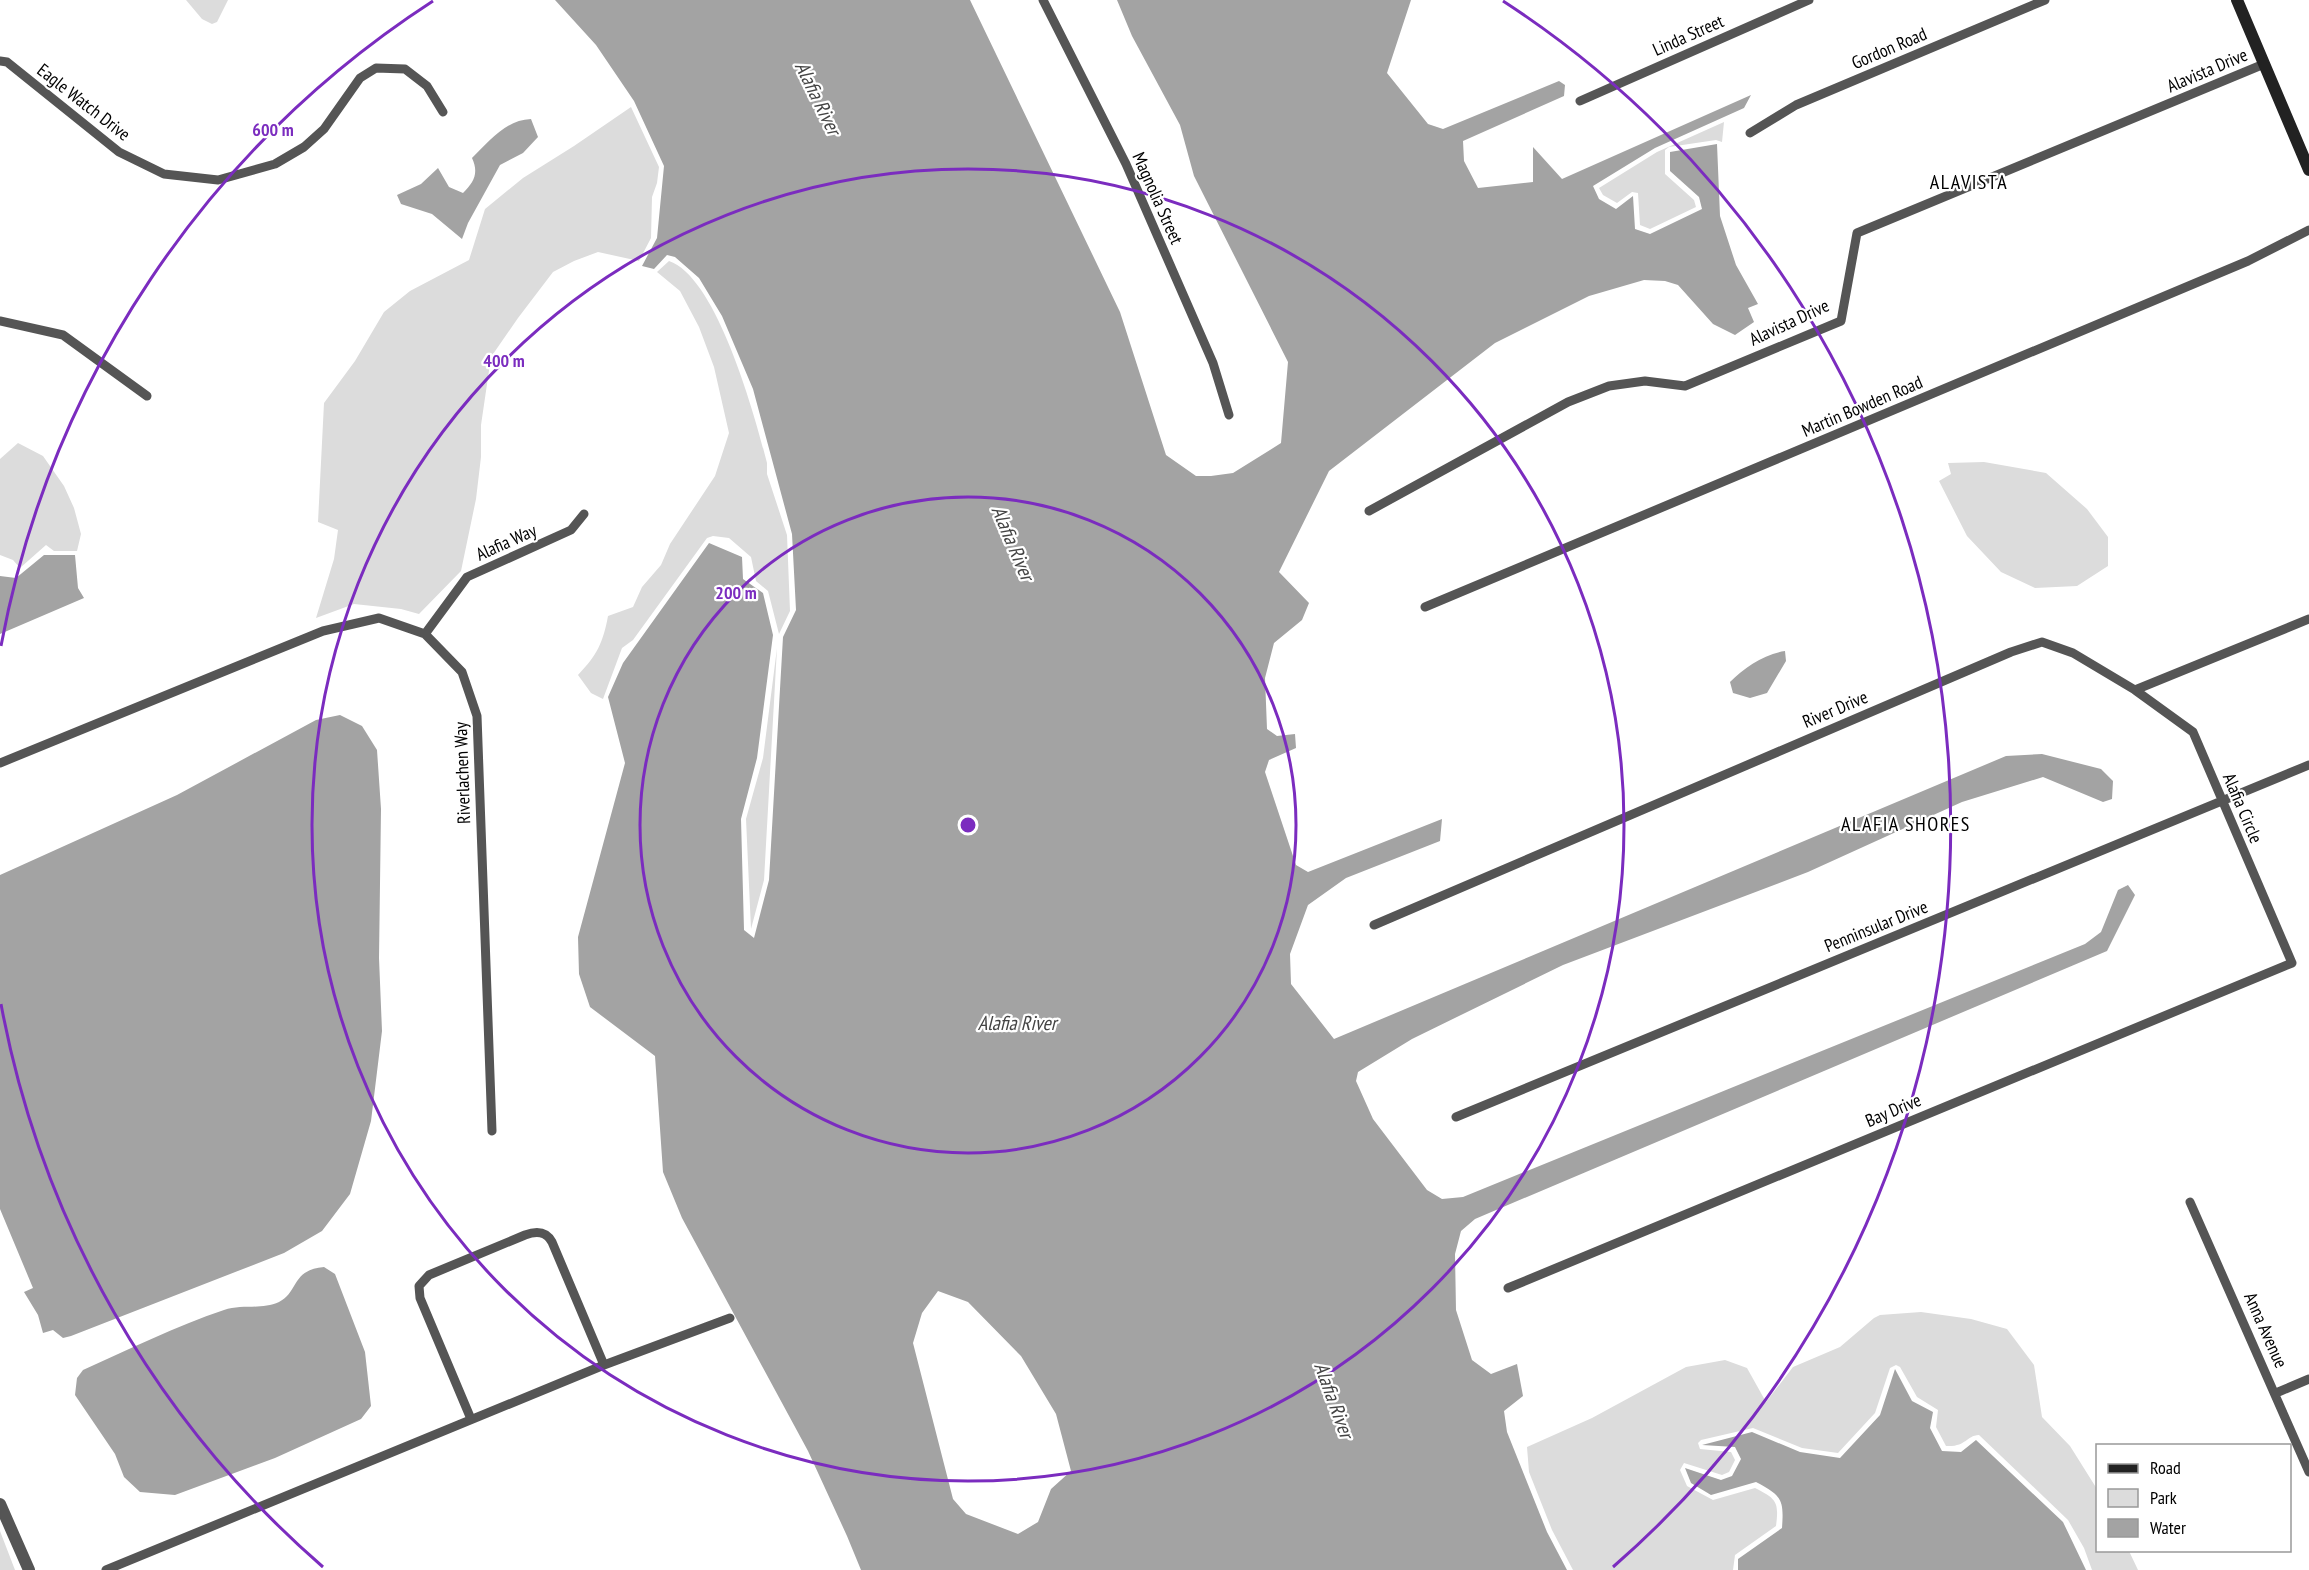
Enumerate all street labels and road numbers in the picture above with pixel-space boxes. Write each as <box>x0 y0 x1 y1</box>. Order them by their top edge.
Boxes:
street label: Linda Street <box>1649 9 1727 61</box>
street label: Gordon Road <box>1848 22 1930 74</box>
street label: Alavista Drive <box>2163 43 2251 97</box>
street label: Eagle Watch Drive <box>33 58 135 146</box>
street label: Magnolia Street <box>1127 148 1189 248</box>
street label: Alavista Drive <box>1745 293 1833 351</box>
street label: Martin Bowden Road <box>1798 370 1926 442</box>
street label: Alafia Way <box>472 518 540 566</box>
street label: River Drive <box>1799 685 1871 733</box>
street label: Riverlachen Way <box>449 721 475 824</box>
street label: Alafia Circle <box>2218 769 2268 847</box>
street label: Penninsular Drive <box>1821 895 1931 957</box>
street label: Bay Drive <box>1862 1088 1924 1132</box>
street label: Anna Avenue <box>2239 1289 2293 1371</box>

